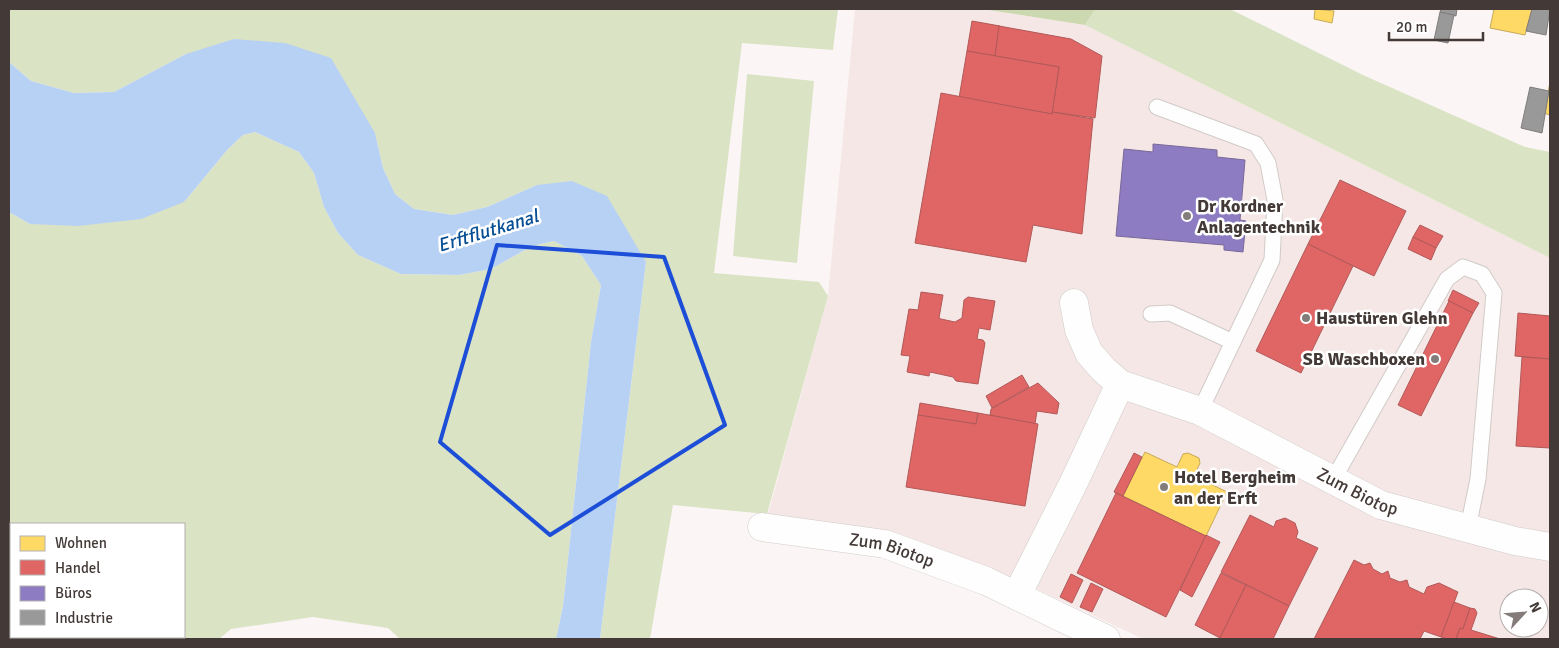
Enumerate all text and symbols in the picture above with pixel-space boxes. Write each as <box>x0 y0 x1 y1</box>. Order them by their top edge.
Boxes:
scale bar <box>1389 10 1483 42</box>
text: 20 m <box>1396 18 1427 36</box>
place label: Dr Kordner Anlagentechnik <box>1197 195 1321 238</box>
water label: Erftflutkanal <box>435 204 543 258</box>
marker: Dr Kordner Anlagentechnik <box>1181 210 1193 222</box>
place label: Haustüren Glehn <box>1316 307 1448 329</box>
marker: Haustüren Glehn <box>1300 312 1312 324</box>
place label: SB Waschboxen <box>1303 348 1425 370</box>
marker: SB Waschboxen <box>1429 353 1441 365</box>
street label: Zum Biotop <box>1313 463 1400 520</box>
place label: Hotel Bergheim an der Erft <box>1174 466 1296 509</box>
marker: Hotel Bergheim an der Erft <box>1158 481 1170 493</box>
legend <box>10 523 185 638</box>
street label: Zum Biotop <box>848 528 937 572</box>
text: Wohnen <box>55 534 107 552</box>
text: Handel <box>55 559 101 577</box>
text: Büros <box>55 584 92 602</box>
north arrow <box>1499 588 1549 638</box>
text: N <box>1525 599 1545 616</box>
text: Industrie <box>55 609 113 627</box>

